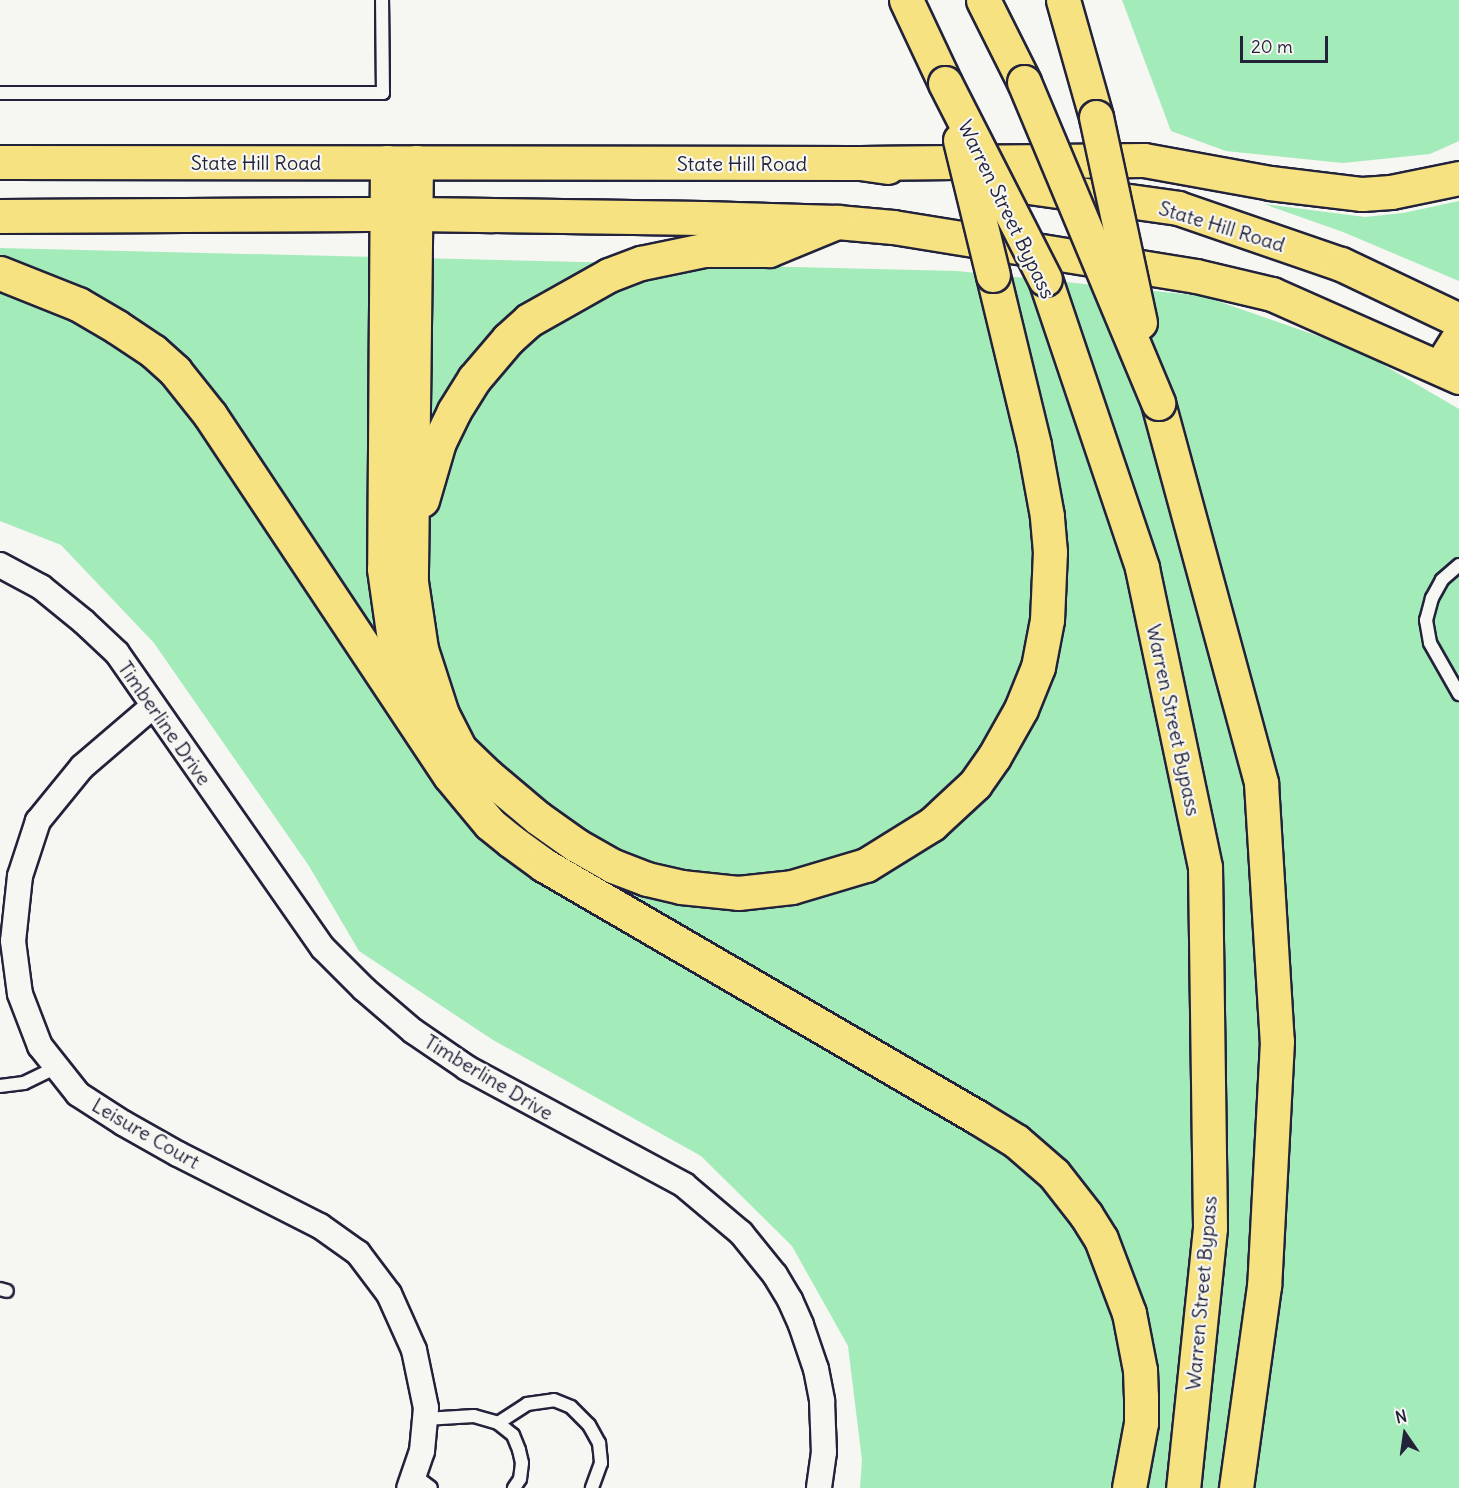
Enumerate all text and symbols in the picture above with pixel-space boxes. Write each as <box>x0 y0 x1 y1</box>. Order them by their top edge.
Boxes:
scale bar <box>1243 24 1332 62</box>
text: 20 m <box>1251 35 1293 58</box>
street label: Warren Street Bypass <box>953 116 1061 302</box>
street label: State Hill Road <box>191 150 321 174</box>
street label: State Hill Road <box>677 151 807 175</box>
street label: State Hill Road <box>1156 195 1288 257</box>
street label: Warren Street Bypass <box>1142 622 1206 818</box>
street label: Timberline Drive <box>113 656 217 790</box>
street label: Timberline Drive <box>420 1029 558 1125</box>
street label: Leisure Court <box>88 1093 204 1173</box>
street label: Warren Street Bypass <box>1181 1195 1221 1391</box>
north arrow <box>1375 1404 1435 1464</box>
text: N <box>1393 1405 1409 1427</box>

